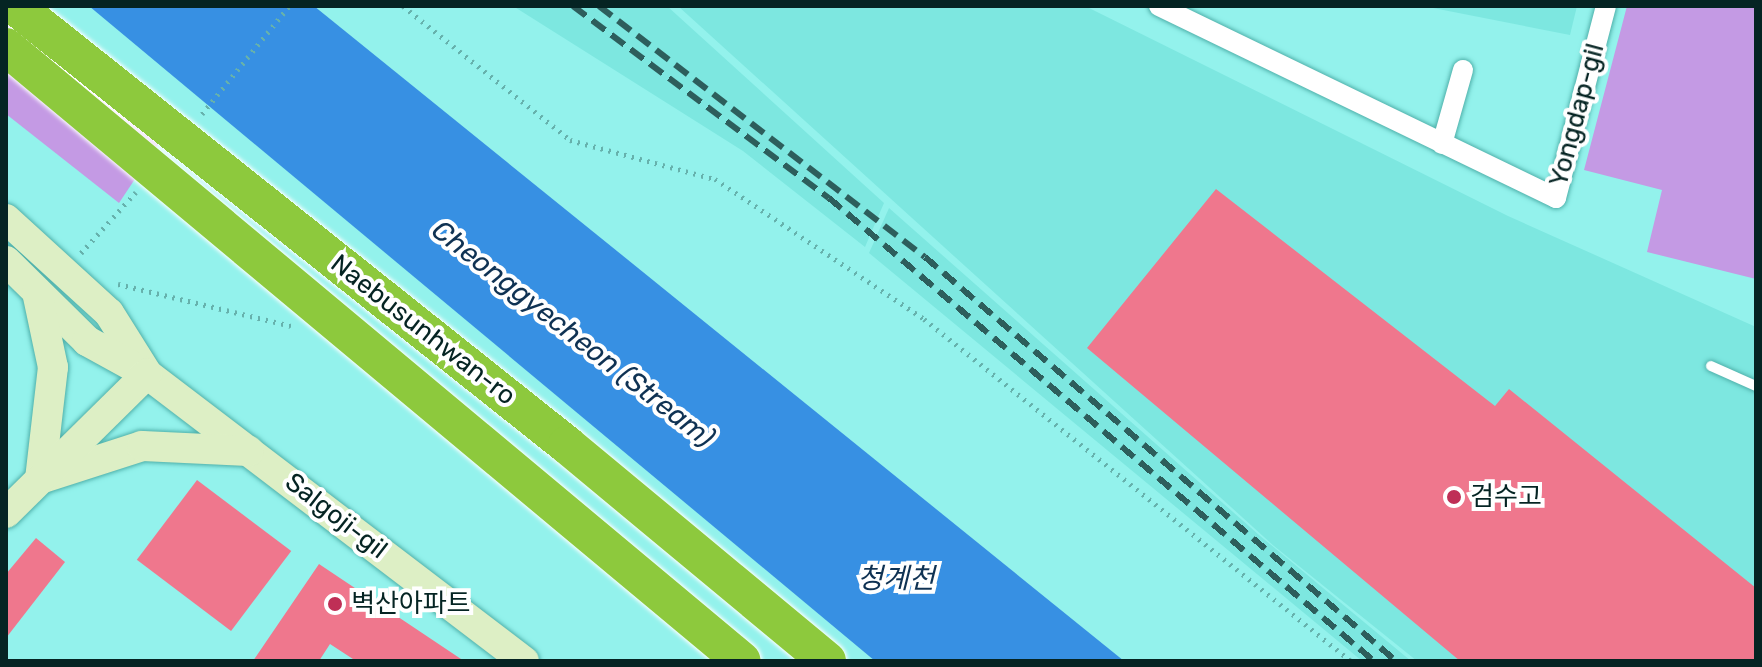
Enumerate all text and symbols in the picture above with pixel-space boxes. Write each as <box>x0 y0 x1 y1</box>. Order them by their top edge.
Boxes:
street label: Yongdap-gil <box>1543 40 1611 190</box>
water label: Cheonggyecheon (Stream) <box>425 213 721 455</box>
street label: Naebusunhwan-ro <box>324 248 522 412</box>
street label: Salgoji-gil <box>279 466 393 566</box>
place label: 검수고 <box>1470 481 1542 513</box>
marker: 검수고 <box>1445 488 1463 506</box>
water label: 청계천 <box>857 562 935 596</box>
place label: 벽산아파트 <box>351 588 471 620</box>
marker: 벽산아파트 <box>326 595 344 613</box>

